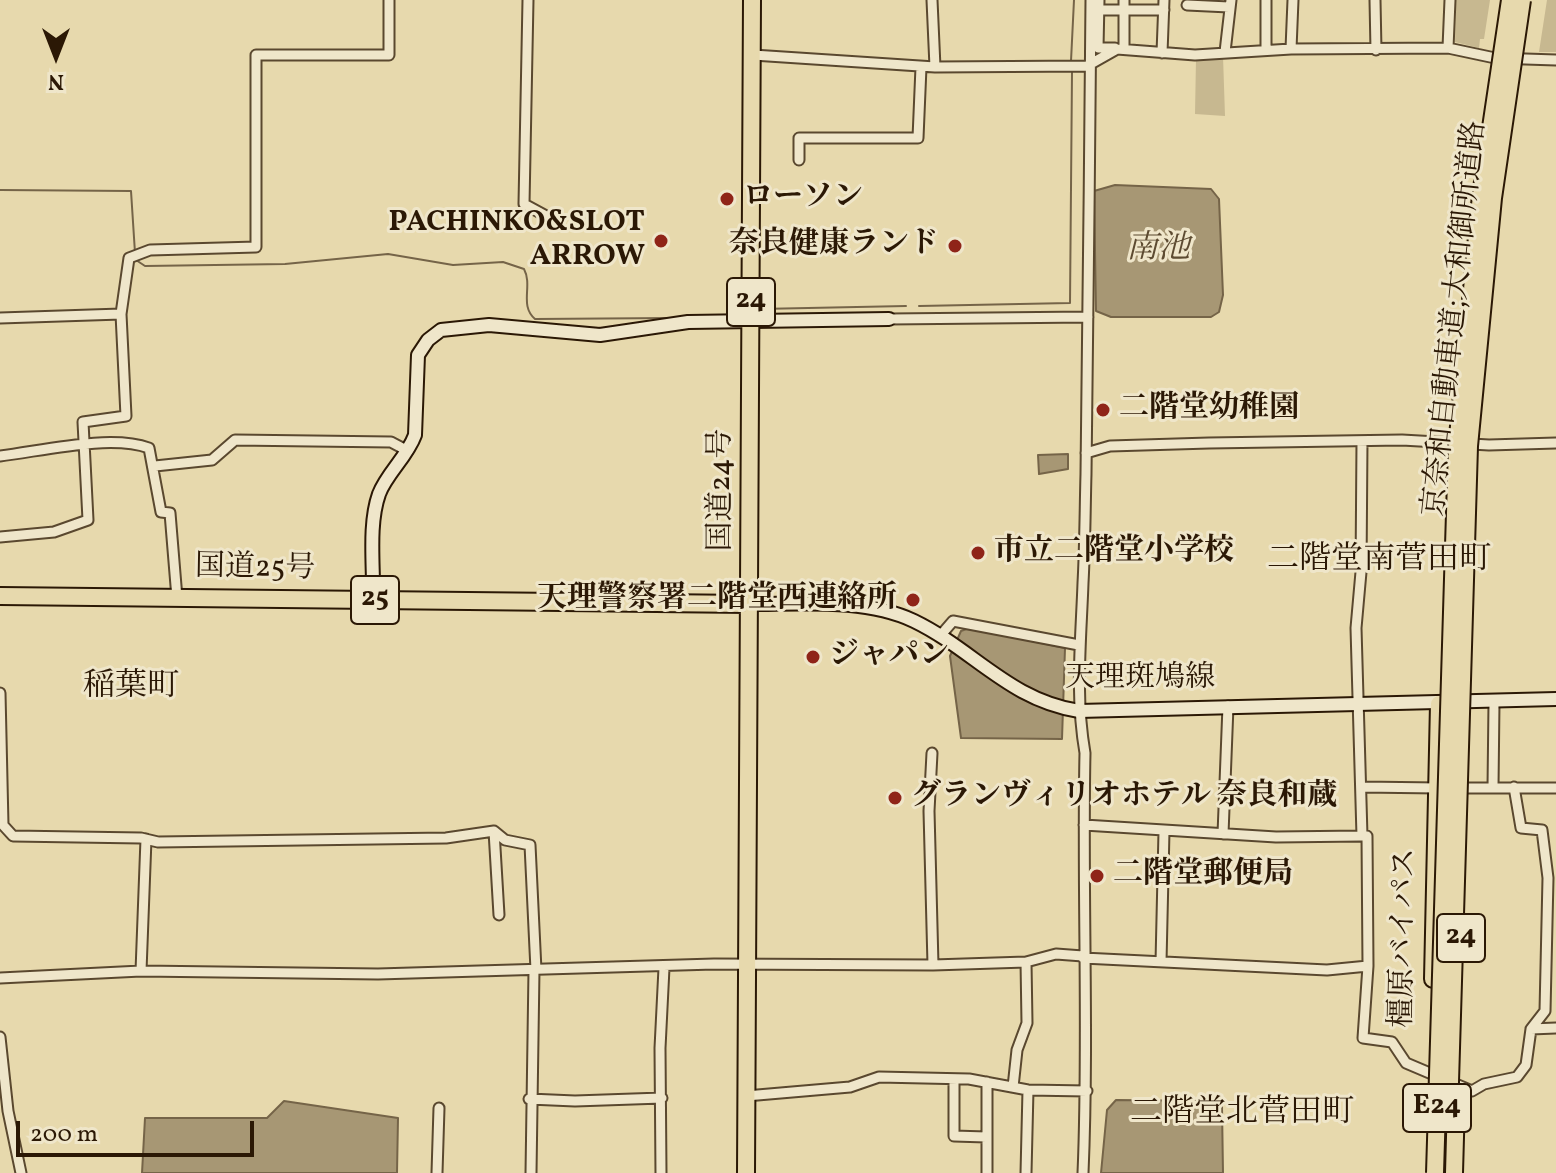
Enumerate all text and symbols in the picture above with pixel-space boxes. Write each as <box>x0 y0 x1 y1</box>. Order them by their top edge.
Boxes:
north arrow <box>16 16 96 96</box>
text: N <box>48 65 64 96</box>
street label: 京奈和自動車道;大和御所道路 <box>1418 119 1496 519</box>
place label: ローソン <box>743 181 863 217</box>
marker: ローソン <box>718 190 736 208</box>
place label: PACHINKO&SLOT ARROW <box>389 206 645 276</box>
place label: 奈良健康ランド <box>729 228 939 264</box>
marker: PACHINKO&SLOT ARROW <box>652 232 670 250</box>
water label: 南池 <box>1126 232 1190 270</box>
marker: 奈良健康ランド <box>946 237 964 255</box>
road number: 24 <box>727 278 775 326</box>
place label: 二階堂幼稚園 <box>1119 392 1299 428</box>
marker: 二階堂幼稚園 <box>1094 401 1112 419</box>
street label: 国道24号 <box>705 428 741 552</box>
place label: 市立二階堂小学校 <box>994 535 1234 571</box>
district label: 二階堂南菅田町 <box>1267 543 1491 581</box>
marker: 市立二階堂小学校 <box>969 544 987 562</box>
street label: 国道25号 <box>194 551 316 589</box>
road number: 25 <box>351 576 399 624</box>
place label: 天理警察署二階堂西連絡所 <box>537 582 897 618</box>
marker: 天理警察署二階堂西連絡所 <box>904 591 922 609</box>
place label: ジャパン <box>829 639 949 675</box>
marker: ジャパン <box>804 648 822 666</box>
street label: 天理斑鳩線 <box>1065 662 1215 698</box>
district label: 稲葉町 <box>83 670 179 708</box>
place label: グランヴィリオホテル 奈良和蔵 <box>911 780 1337 816</box>
marker: グランヴィリオホテル 奈良和蔵 <box>886 789 904 807</box>
street label: 橿原バイパス <box>1386 848 1426 1028</box>
place label: 二階堂郵便局 <box>1113 858 1293 894</box>
marker: 二階堂郵便局 <box>1088 867 1106 885</box>
road number: 24 <box>1437 914 1485 962</box>
road number: E24 <box>1403 1084 1471 1132</box>
district label: 二階堂北菅田町 <box>1130 1096 1354 1134</box>
scale bar <box>20 1105 258 1155</box>
text: 200 m <box>30 1118 98 1152</box>

